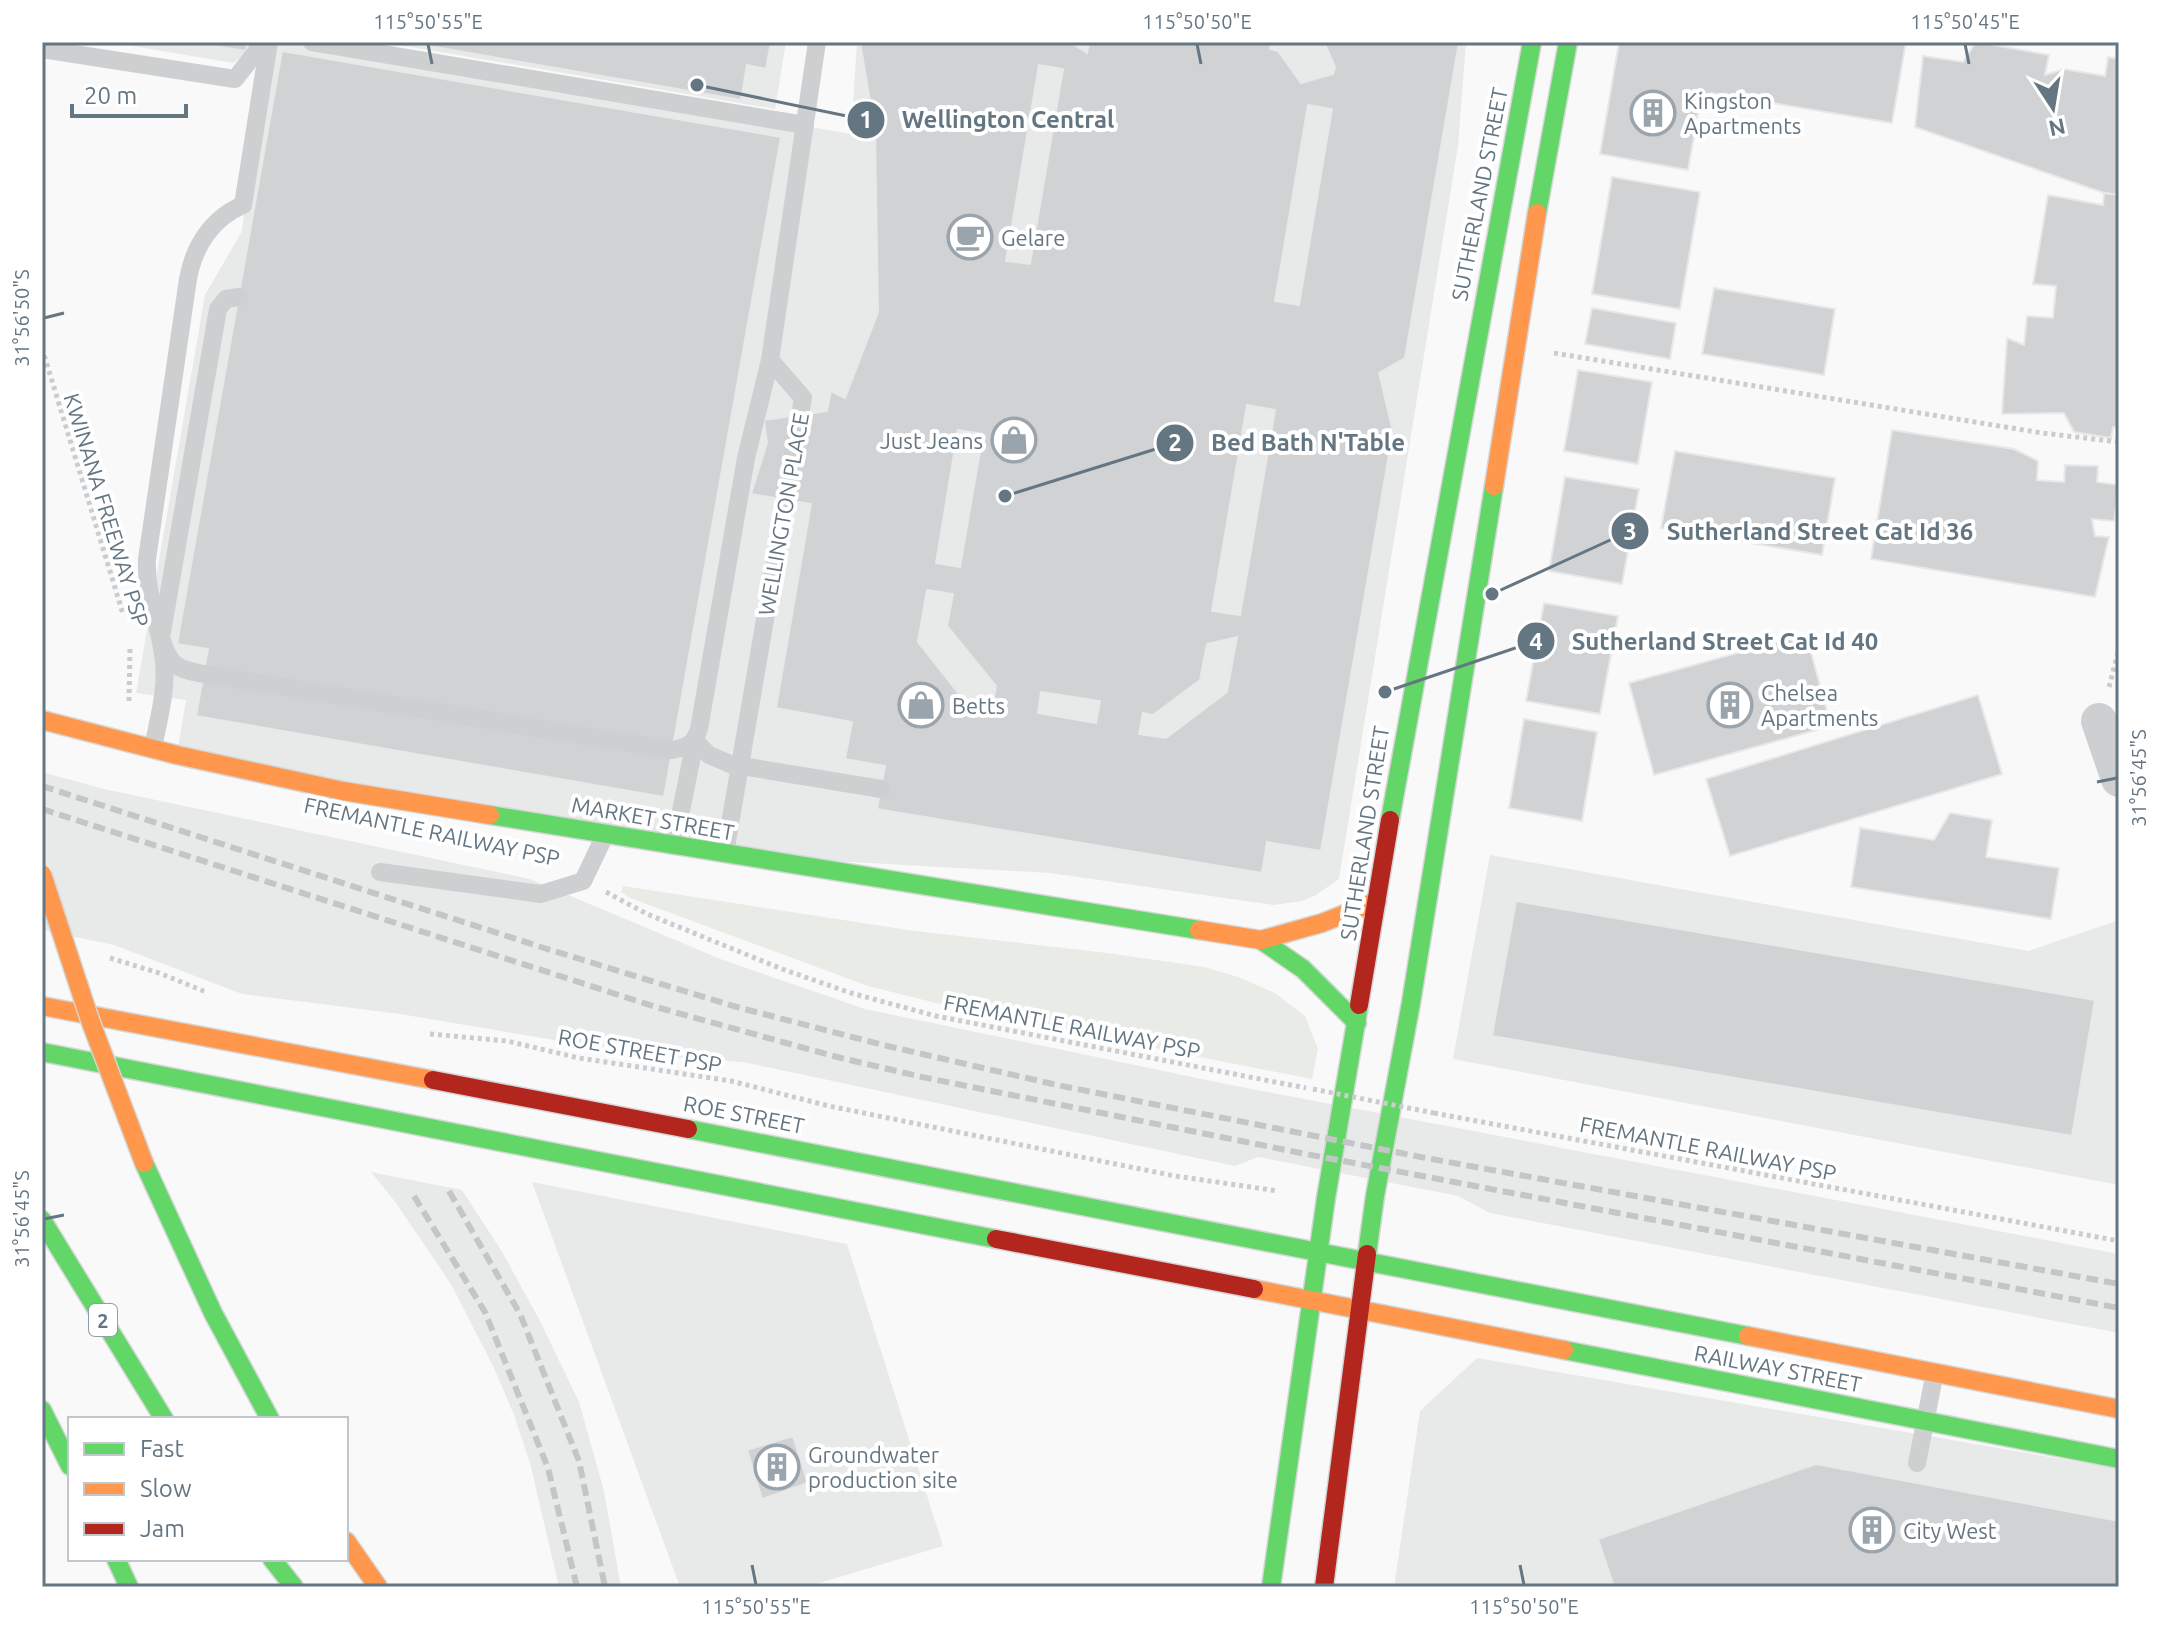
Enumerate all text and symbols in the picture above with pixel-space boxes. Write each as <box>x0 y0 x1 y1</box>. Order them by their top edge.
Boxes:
text: 115°50'55"E <box>373 10 483 33</box>
text: 115°50'50"E <box>1142 10 1252 33</box>
text: 115°50'45"E <box>1910 10 2020 33</box>
scale bar <box>72 68 186 118</box>
north arrow <box>2013 68 2093 148</box>
text: 20 m <box>84 82 137 109</box>
street label: SUTHERLAND STREET <box>1446 85 1512 303</box>
place label: Kingston Apartments <box>1684 88 1801 138</box>
building icon: Kingston Apartments <box>1629 89 1677 137</box>
callout: Wellington Central <box>846 96 1131 144</box>
text: 1 <box>859 106 873 133</box>
text: Wellington Central <box>902 106 1114 133</box>
text: N <box>2047 114 2068 142</box>
cafe icon: Gelare <box>946 213 994 261</box>
place label: Gelare <box>1001 225 1065 250</box>
text: 31°56'50"S <box>10 269 33 367</box>
street label: KWINANA FREEWAY PSP <box>60 390 154 630</box>
street label: WELLINGTON PLACE <box>753 411 813 617</box>
shop icon: Just Jeans <box>990 416 1038 464</box>
callout: Bed Bath N'Table <box>1155 419 1421 467</box>
place label: Just Jeans <box>880 428 983 453</box>
text: 2 <box>1168 429 1182 456</box>
text: Bed Bath N'Table <box>1211 429 1405 456</box>
callout: Sutherland Street Cat Id 36 <box>1610 507 1989 555</box>
text: 3 <box>1623 518 1637 545</box>
text: Sutherland Street Cat Id 36 <box>1667 518 1973 545</box>
callout: Sutherland Street Cat Id 40 <box>1516 617 1894 665</box>
text: 4 <box>1529 628 1543 655</box>
text: Sutherland Street Cat Id 40 <box>1572 628 1878 655</box>
place label: Chelsea Apartments <box>1761 680 1878 730</box>
shop icon: Betts <box>897 681 945 729</box>
building icon: Chelsea Apartments <box>1706 681 1754 729</box>
place label: Betts <box>952 693 1005 718</box>
street label: SUTHERLAND STREET <box>1335 724 1393 942</box>
text: 31°56'45"S <box>2127 729 2150 827</box>
street label: MARKET STREET <box>570 791 736 845</box>
street label: FREMANTLE RAILWAY PSP <box>302 792 562 870</box>
street label: FREMANTLE RAILWAY PSP <box>942 989 1202 1063</box>
street label: ROE STREET PSP <box>556 1023 724 1077</box>
street label: ROE STREET <box>681 1090 807 1138</box>
street label: FREMANTLE RAILWAY PSP <box>1578 1111 1838 1185</box>
text: 31°56'45"S <box>10 1170 33 1268</box>
road number: 2 <box>89 1304 117 1336</box>
street label: RAILWAY STREET <box>1692 1340 1864 1396</box>
legend <box>68 1417 348 1561</box>
text: Fast <box>140 1435 184 1462</box>
place label: Groundwater production site <box>808 1442 958 1492</box>
building icon: Groundwater production site <box>753 1443 801 1491</box>
text: Slow <box>140 1475 192 1502</box>
building icon: City West <box>1848 1506 1896 1554</box>
text: Jam <box>140 1515 185 1542</box>
place label: City West <box>1903 1518 1997 1543</box>
text: 115°50'55"E <box>701 1595 811 1618</box>
text: 115°50'50"E <box>1469 1595 1579 1618</box>

